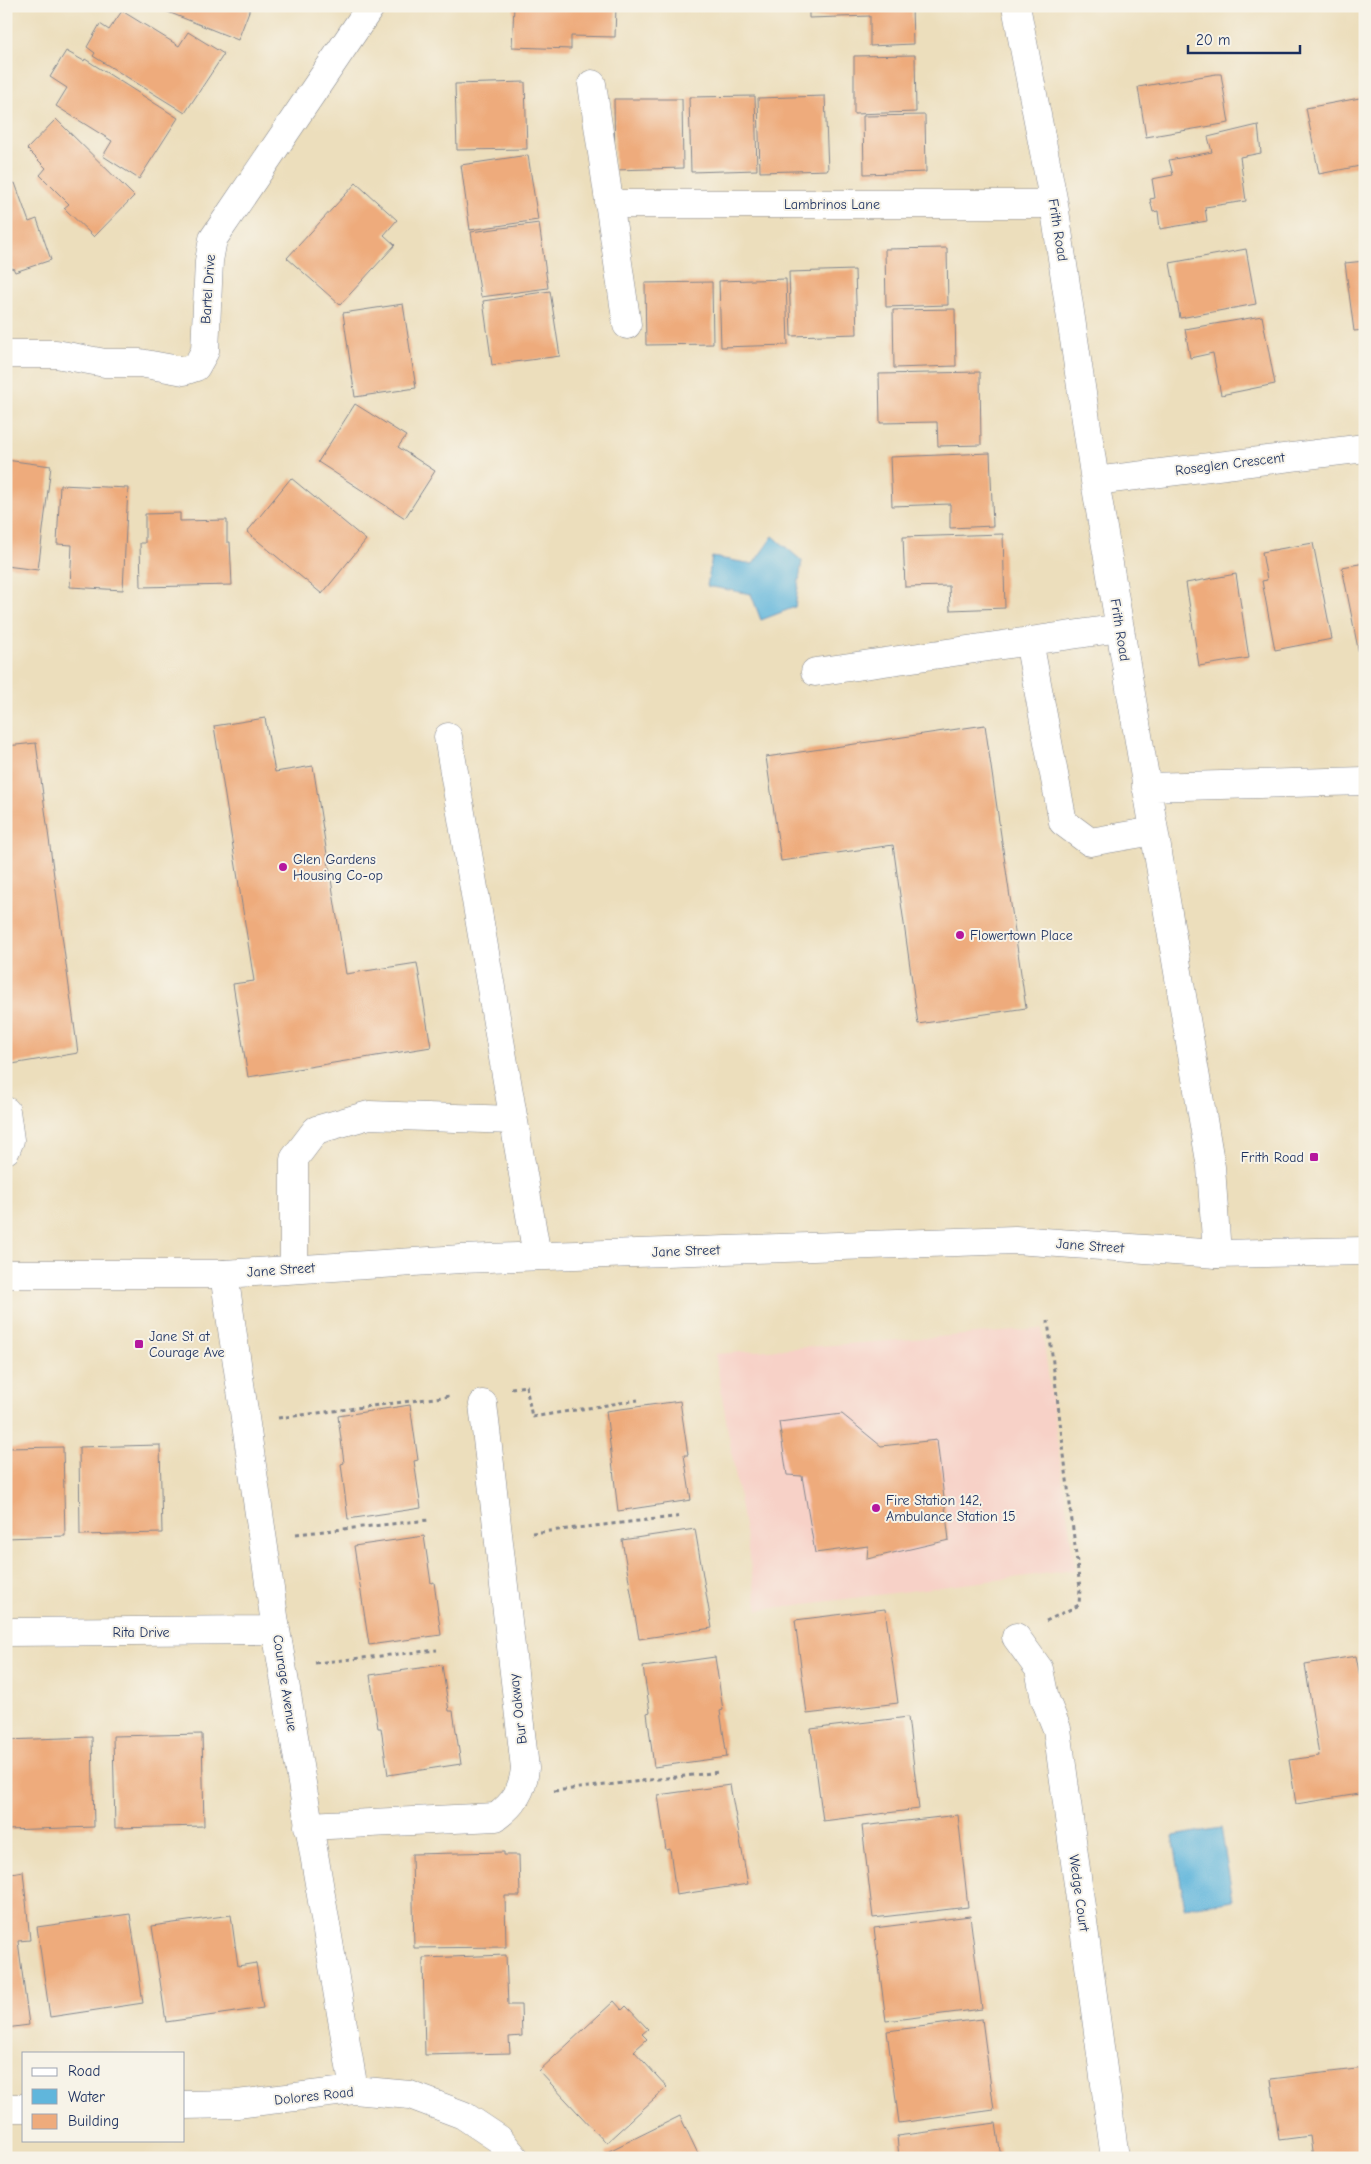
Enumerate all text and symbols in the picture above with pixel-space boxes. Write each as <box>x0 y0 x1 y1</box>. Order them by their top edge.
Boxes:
scale bar <box>1188 22 1301 54</box>
text: 20 m <box>1196 31 1230 49</box>
street label: Lambrinos Lane <box>784 196 880 213</box>
street label: Frith Road <box>1045 197 1071 263</box>
street label: Bartel Drive <box>197 254 219 324</box>
street label: Roseglen Crescent <box>1174 449 1287 479</box>
street label: Frith Road <box>1107 597 1133 663</box>
place label: Glen Gardens Housing Co-op <box>293 851 383 884</box>
marker: Glen Gardens Housing Co-op <box>277 861 289 873</box>
place label: Flowertown Place <box>970 927 1073 944</box>
marker: Flowertown Place <box>954 929 966 941</box>
place label: Frith Road <box>1241 1149 1304 1166</box>
marker: Frith Road <box>1308 1151 1320 1163</box>
street label: Jane Street <box>1055 1235 1126 1257</box>
street label: Jane Street <box>652 1241 721 1261</box>
street label: Jane Street <box>246 1259 317 1281</box>
place label: Jane St at Courage Ave <box>149 1328 225 1361</box>
marker: Jane St at Courage Ave <box>133 1338 145 1350</box>
place label: Fire Station 142, Ambulance Station 15 <box>886 1492 1016 1525</box>
marker: Fire Station 142, Ambulance Station 15 <box>870 1502 882 1514</box>
street label: Rita Drive <box>112 1624 170 1641</box>
street label: Courage Avenue <box>269 1634 301 1732</box>
street label: Bur Oakway <box>505 1672 531 1745</box>
street label: Wedge Court <box>1065 1853 1093 1934</box>
legend <box>22 2052 185 2142</box>
text: Road <box>68 2062 100 2080</box>
street label: Dolores Road <box>273 2083 355 2109</box>
text: Water <box>68 2088 105 2106</box>
text: Building <box>68 2112 119 2130</box>

